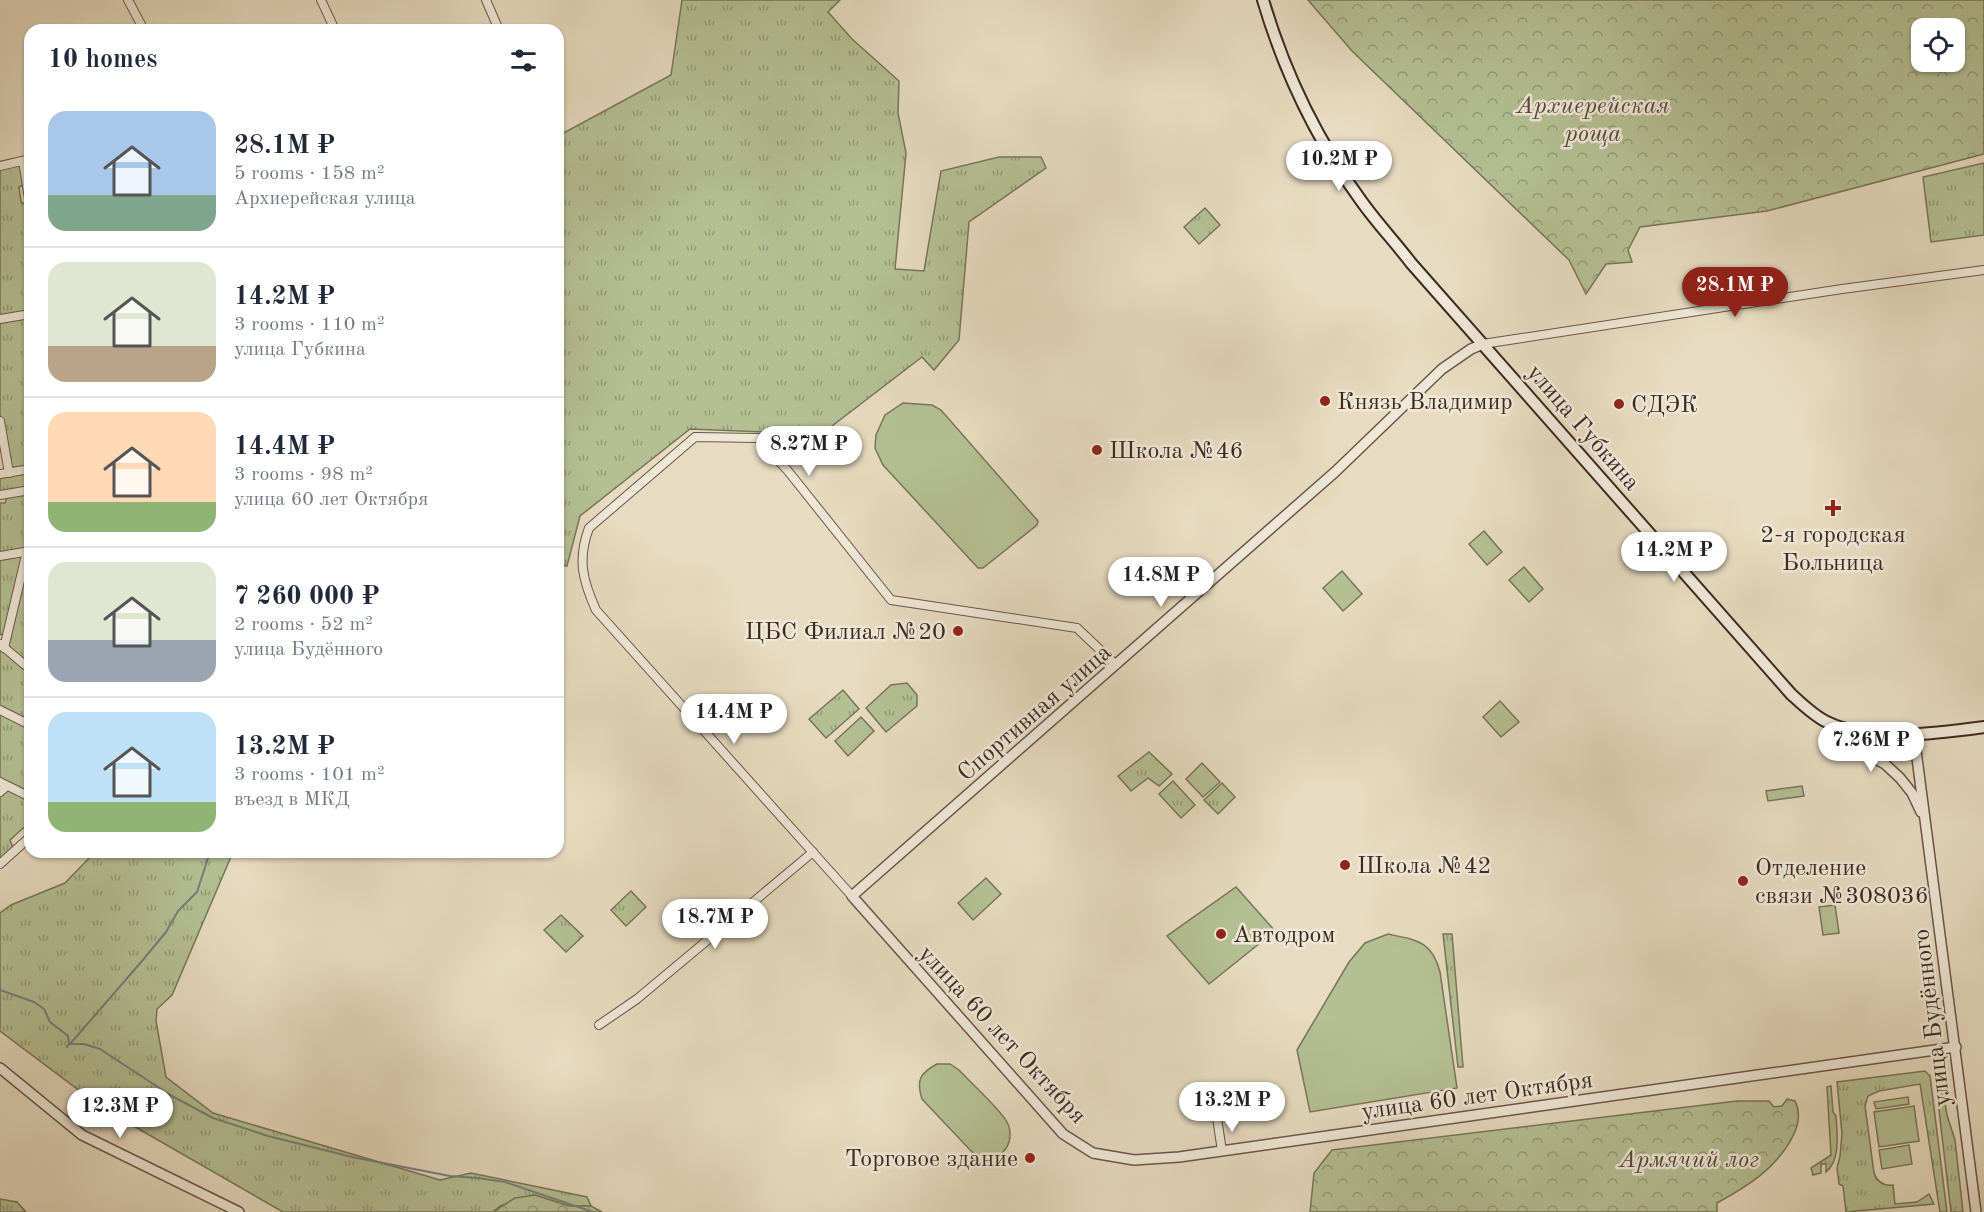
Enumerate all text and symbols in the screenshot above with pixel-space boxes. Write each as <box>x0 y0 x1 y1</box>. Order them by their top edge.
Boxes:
map controls <box>1911 18 1965 72</box>
button: locate <box>1911 18 1965 72</box>
icon: filters <box>507 44 540 77</box>
text: 10 homes <box>48 47 157 73</box>
park label: Архиерейская роща <box>1514 95 1670 147</box>
text: 28.1M ₽ <box>234 133 335 159</box>
icon: home <box>96 135 168 207</box>
pin: 10.2M ₽ <box>1284 141 1394 192</box>
text: 10.2M ₽ <box>1300 150 1378 170</box>
text: 5 rooms · 158 m² <box>234 164 384 184</box>
text: Архиерейская улица <box>234 189 416 209</box>
pin: 28.1M ₽ <box>1680 267 1790 318</box>
text: 28.1M ₽ <box>1696 276 1774 296</box>
text: 14.2M ₽ <box>234 284 335 310</box>
icon: home <box>96 286 168 358</box>
text: 3 rooms · 110 m² <box>234 315 384 335</box>
text: улица Губкина <box>234 340 366 360</box>
street label: улица Губкина <box>1522 361 1644 496</box>
place label: Князь Владимир <box>1337 391 1513 415</box>
marker: Князь Владимир <box>1318 394 1332 408</box>
place label: СДЭК <box>1631 394 1698 418</box>
marker: СДЭК <box>1612 397 1626 411</box>
pin: 8.27M ₽ <box>754 426 864 477</box>
text: 14.4M ₽ <box>234 434 335 460</box>
text: 8.27M ₽ <box>770 435 848 455</box>
icon: home <box>96 436 168 508</box>
place label: Школа №46 <box>1109 440 1244 464</box>
marker: Школа №46 <box>1090 443 1104 457</box>
text: 3 rooms · 98 m² <box>234 465 373 485</box>
text: улица 60 лет Октября <box>234 490 428 510</box>
marker: 2-я городская Больница <box>1824 499 1842 517</box>
place label: 2-я городская Больница <box>1760 524 1906 576</box>
pin: 14.2M ₽ <box>1619 532 1729 583</box>
text: 14.2M ₽ <box>1635 541 1713 561</box>
pin: 14.8M ₽ <box>1106 557 1216 608</box>
text: 14.8M ₽ <box>1122 566 1200 586</box>
text: 7 260 000 ₽ <box>234 584 380 610</box>
icon: home <box>96 586 168 658</box>
text: 2 rooms · 52 m² <box>234 615 373 635</box>
place label: ЦБС Филиал №20 <box>745 621 946 645</box>
marker: ЦБС Филиал №20 <box>951 624 965 638</box>
text: улица Будённого <box>234 640 383 660</box>
street label: Спортивная улица <box>954 640 1117 787</box>
pin: 14.4M ₽ <box>679 694 789 745</box>
text: 14.4M ₽ <box>695 703 773 723</box>
pin: 7.26M ₽ <box>1816 722 1926 773</box>
text: 7.26M ₽ <box>1832 731 1910 751</box>
text: 13.2M ₽ <box>234 734 335 760</box>
icon: home <box>96 736 168 808</box>
text: 3 rooms · 101 m² <box>234 765 384 785</box>
text: въезд в МКД <box>234 790 350 810</box>
place label: Школа №42 <box>1357 855 1492 879</box>
place label: Отделение связи №308036 <box>1755 857 1929 909</box>
marker: Школа №42 <box>1338 858 1352 872</box>
marker: Отделение связи №308036 <box>1736 874 1750 888</box>
pin: 18.7M ₽ <box>660 899 770 950</box>
text: 18.7M ₽ <box>676 908 754 928</box>
place label: Автодром <box>1233 924 1335 948</box>
marker: Автодром <box>1214 927 1228 941</box>
street label: улица Будённого <box>1910 928 1956 1108</box>
street label: улица 60 лет Октября <box>913 942 1090 1129</box>
street label: улица 60 лет Октября <box>1360 1069 1594 1125</box>
pin: 13.2M ₽ <box>1177 1082 1287 1133</box>
pin: 12.3M ₽ <box>65 1088 175 1139</box>
text: 13.2M ₽ <box>1193 1091 1271 1111</box>
text: 12.3M ₽ <box>81 1097 159 1117</box>
place label: Торговое здание <box>845 1148 1018 1172</box>
park label: Армячий лог <box>1617 1149 1759 1173</box>
marker: Торговое здание <box>1023 1151 1037 1165</box>

